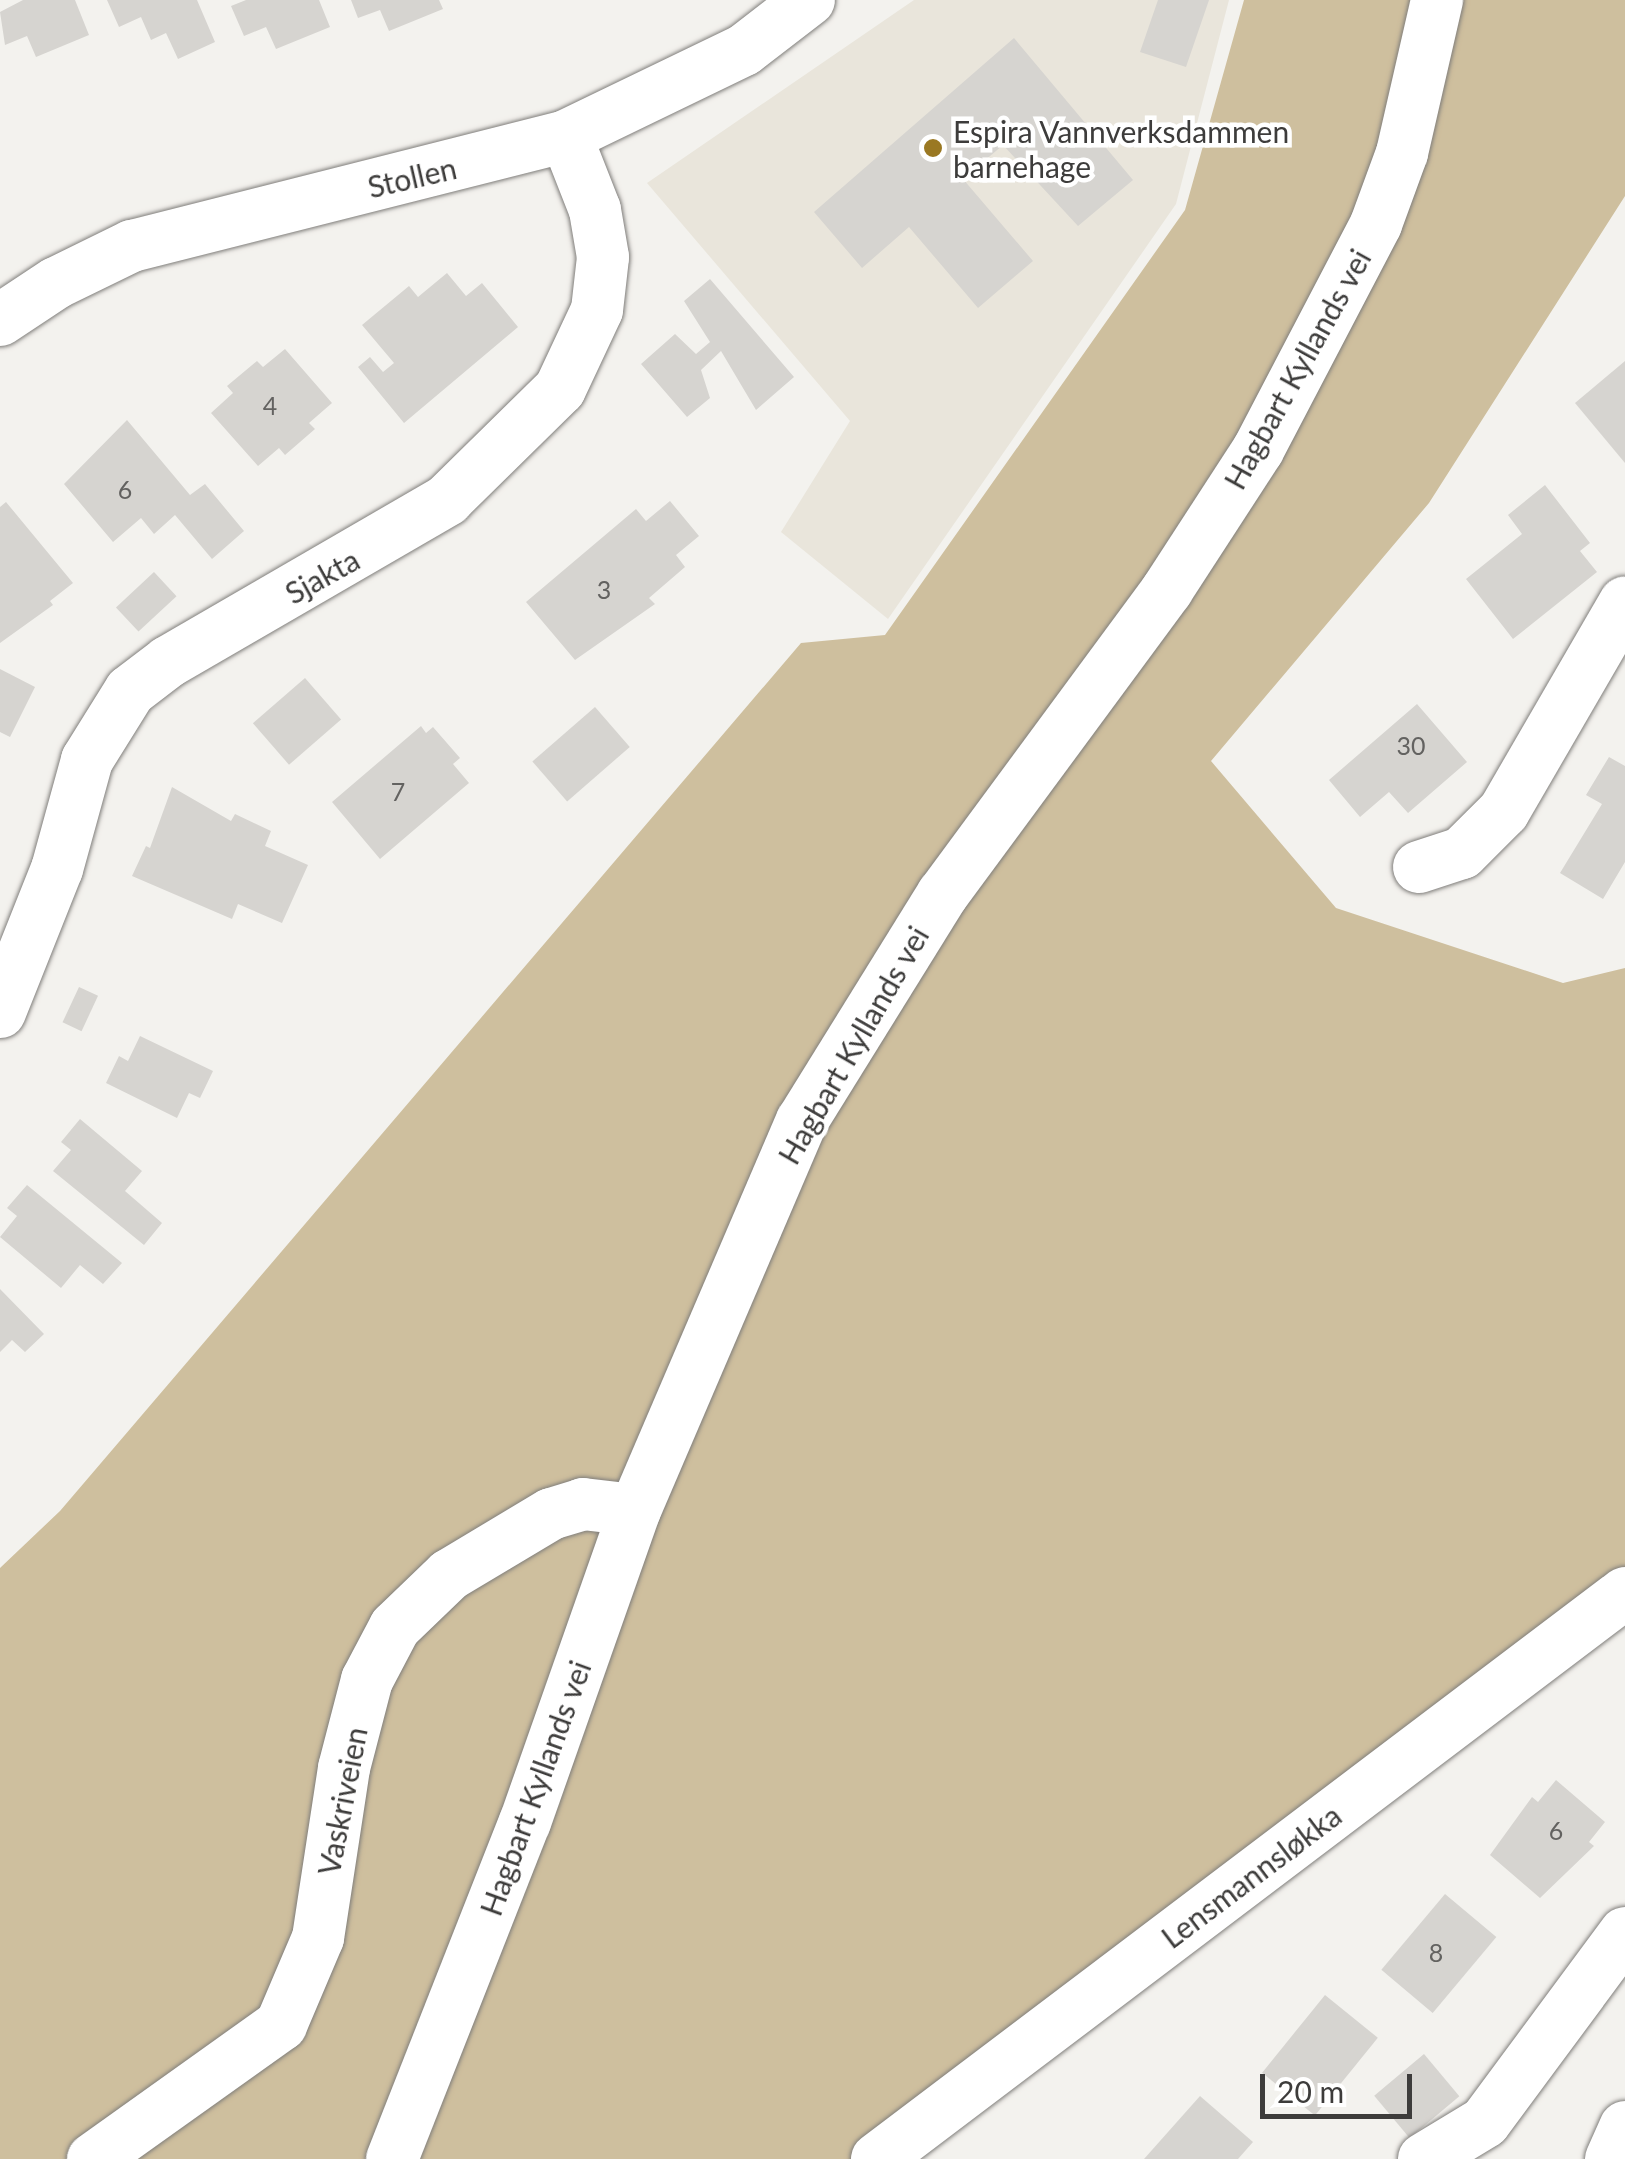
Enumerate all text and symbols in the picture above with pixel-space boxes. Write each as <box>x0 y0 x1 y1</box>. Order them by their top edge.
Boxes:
place label: Espira Vannverksdammen barnehage <box>953 113 1290 184</box>
marker: Espira Vannverksdammen barnehage <box>922 137 944 159</box>
street label: Stollen <box>364 149 460 205</box>
street label: Hagbart Kyllands vei <box>1216 243 1378 495</box>
house number: 4 <box>263 390 277 420</box>
house number: 6 <box>118 474 132 504</box>
street label: Sjakta <box>279 541 365 611</box>
house number: 3 <box>597 574 611 604</box>
house number: 30 <box>1397 730 1425 760</box>
house number: 7 <box>391 776 405 806</box>
street label: Hagbart Kyllands vei <box>770 919 936 1171</box>
street label: Hagbart Kyllands vei <box>472 1655 598 1921</box>
street label: Vaskriveien <box>310 1724 374 1878</box>
street label: Lensmannsløkka <box>1154 1797 1348 1955</box>
house number: 6 <box>1549 1815 1563 1845</box>
house number: 8 <box>1429 1937 1443 1967</box>
scale bar <box>1265 2054 1418 2116</box>
text: 20 m <box>1277 2073 1344 2109</box>

